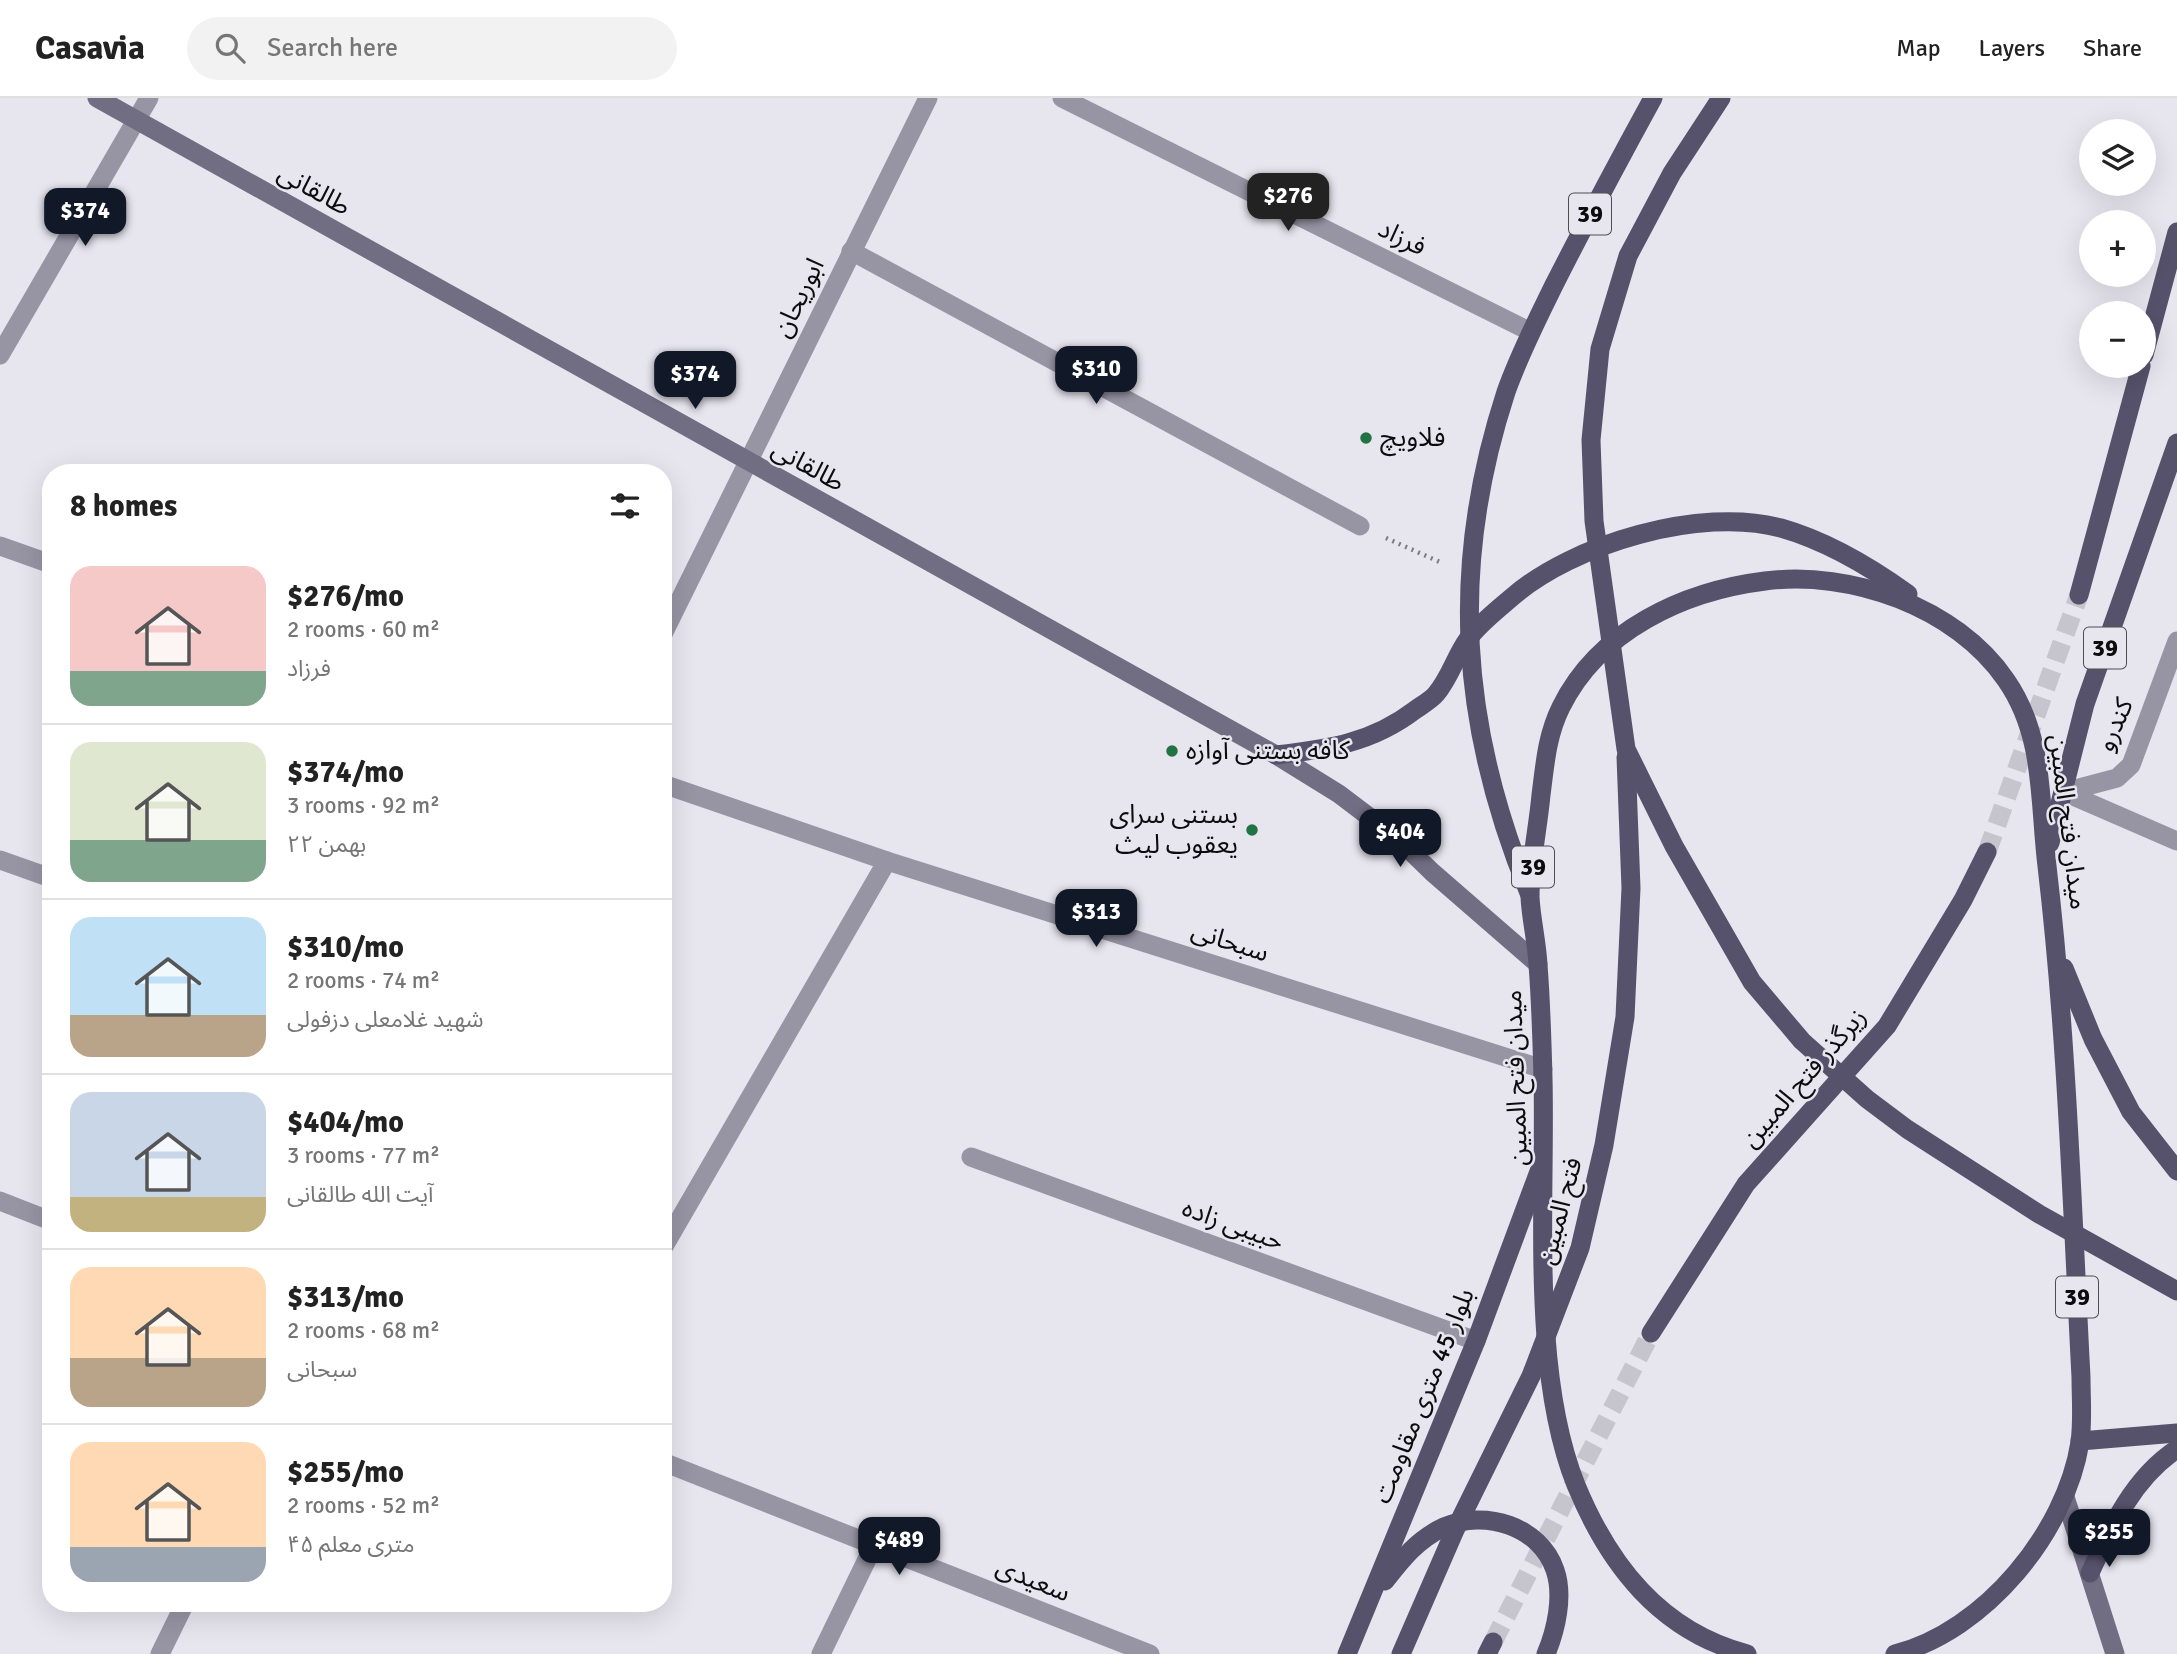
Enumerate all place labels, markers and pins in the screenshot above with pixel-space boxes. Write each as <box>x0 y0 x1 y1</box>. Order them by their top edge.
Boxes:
pin: $276 <box>1247 174 1329 233</box>
pin: $374 <box>44 188 126 248</box>
pin: $310 <box>1055 346 1137 406</box>
pin: $374 <box>654 352 736 411</box>
place label: فلاویچ <box>1380 422 1445 457</box>
marker: فلاویچ <box>1358 430 1374 446</box>
place label: کافه بستنی آوازه <box>1186 735 1350 767</box>
marker: کافه بستنی آوازه <box>1164 743 1180 759</box>
place label: بستنی سرای یعقوب لیث <box>1109 799 1238 861</box>
pin: $404 <box>1359 810 1441 869</box>
marker: بستنی سرای یعقوب لیث <box>1244 822 1260 838</box>
pin: $313 <box>1055 890 1137 949</box>
pin: $255 <box>2068 1510 2150 1569</box>
pin: $489 <box>858 1518 940 1577</box>

